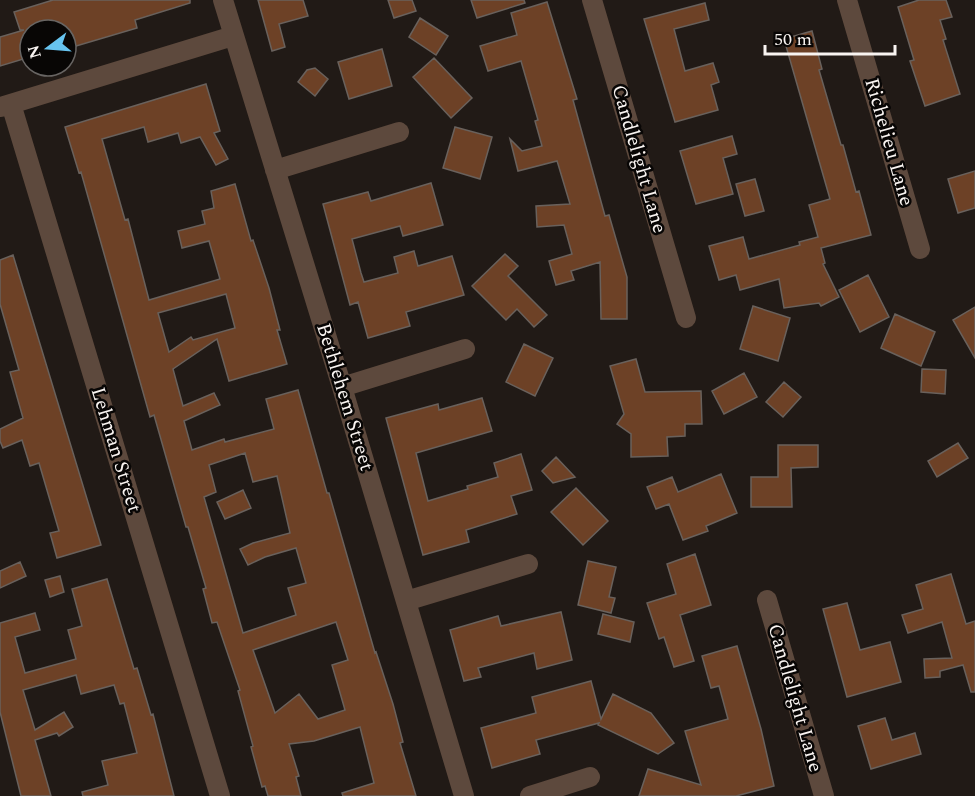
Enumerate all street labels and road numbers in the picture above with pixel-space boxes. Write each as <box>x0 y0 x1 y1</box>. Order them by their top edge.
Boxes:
street label: Richelieu Lane <box>856 74 922 210</box>
street label: Candlelight Lane <box>603 81 675 237</box>
street label: Bethlehem Street <box>308 319 382 475</box>
street label: Lehman Street <box>83 383 149 517</box>
street label: Candlelight Lane <box>759 620 831 776</box>

